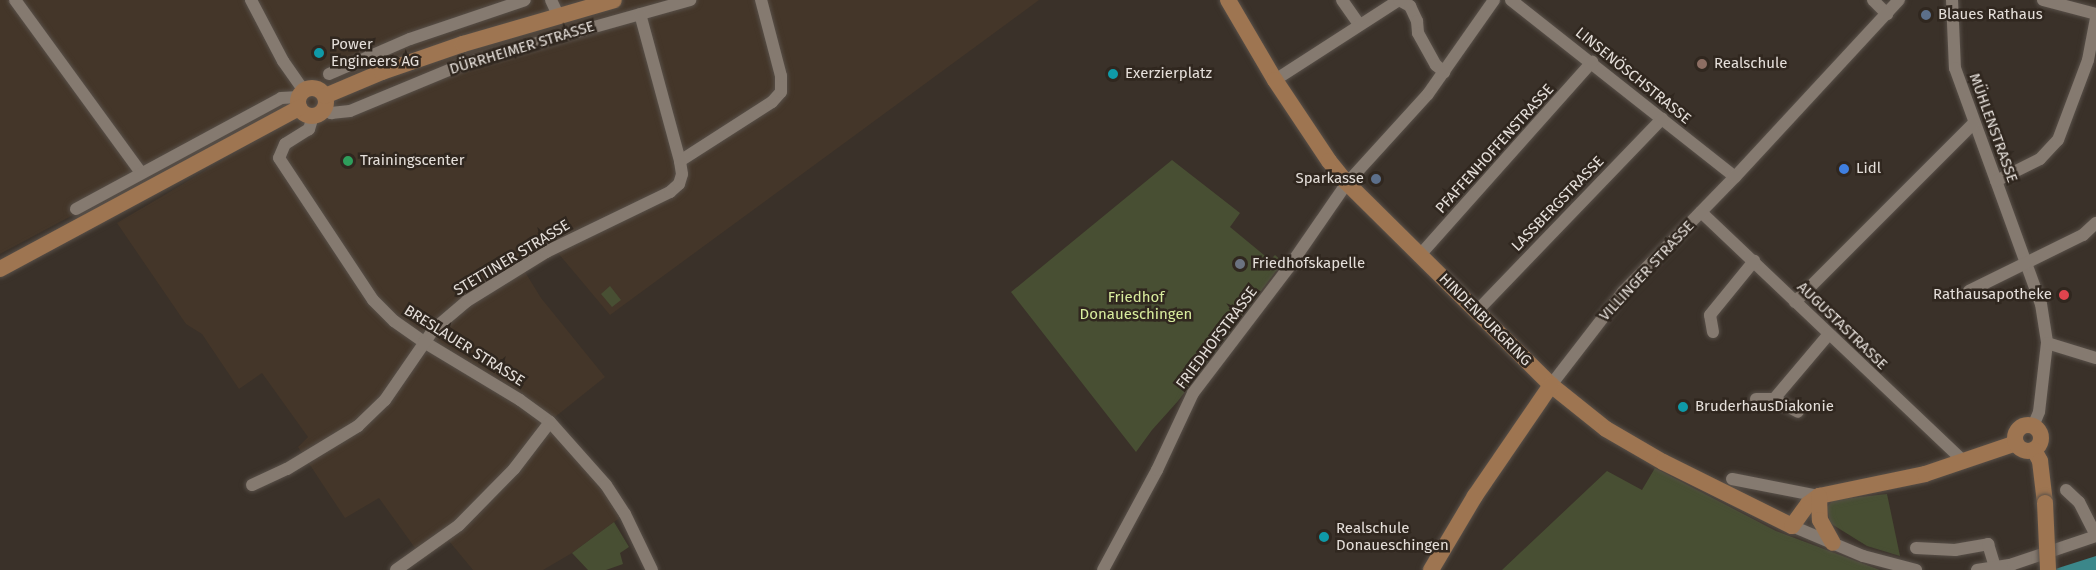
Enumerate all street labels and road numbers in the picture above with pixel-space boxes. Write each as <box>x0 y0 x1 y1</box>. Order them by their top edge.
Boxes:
street label: DÜRRHEIMER STRASSE <box>447 17 597 79</box>
street label: LINSENÖSCHSTRASSE <box>1572 24 1694 128</box>
street label: MÜHLENSTRASSE <box>1965 71 2021 185</box>
street label: PFAFFENHOFFENSTRASSE <box>1432 81 1558 217</box>
street label: LASSBERGSTRASSE <box>1508 153 1608 255</box>
street label: STETTINER STRASSE <box>451 216 573 300</box>
street label: VILLINGER STRASSE <box>1596 217 1698 325</box>
street label: HINDENBURGRING <box>1435 270 1535 370</box>
street label: AUGUSTASTRASSE <box>1793 278 1891 374</box>
street label: FRIEDHOFSTRASSE <box>1173 283 1261 393</box>
street label: BRESLAUER STRASSE <box>400 302 528 390</box>

